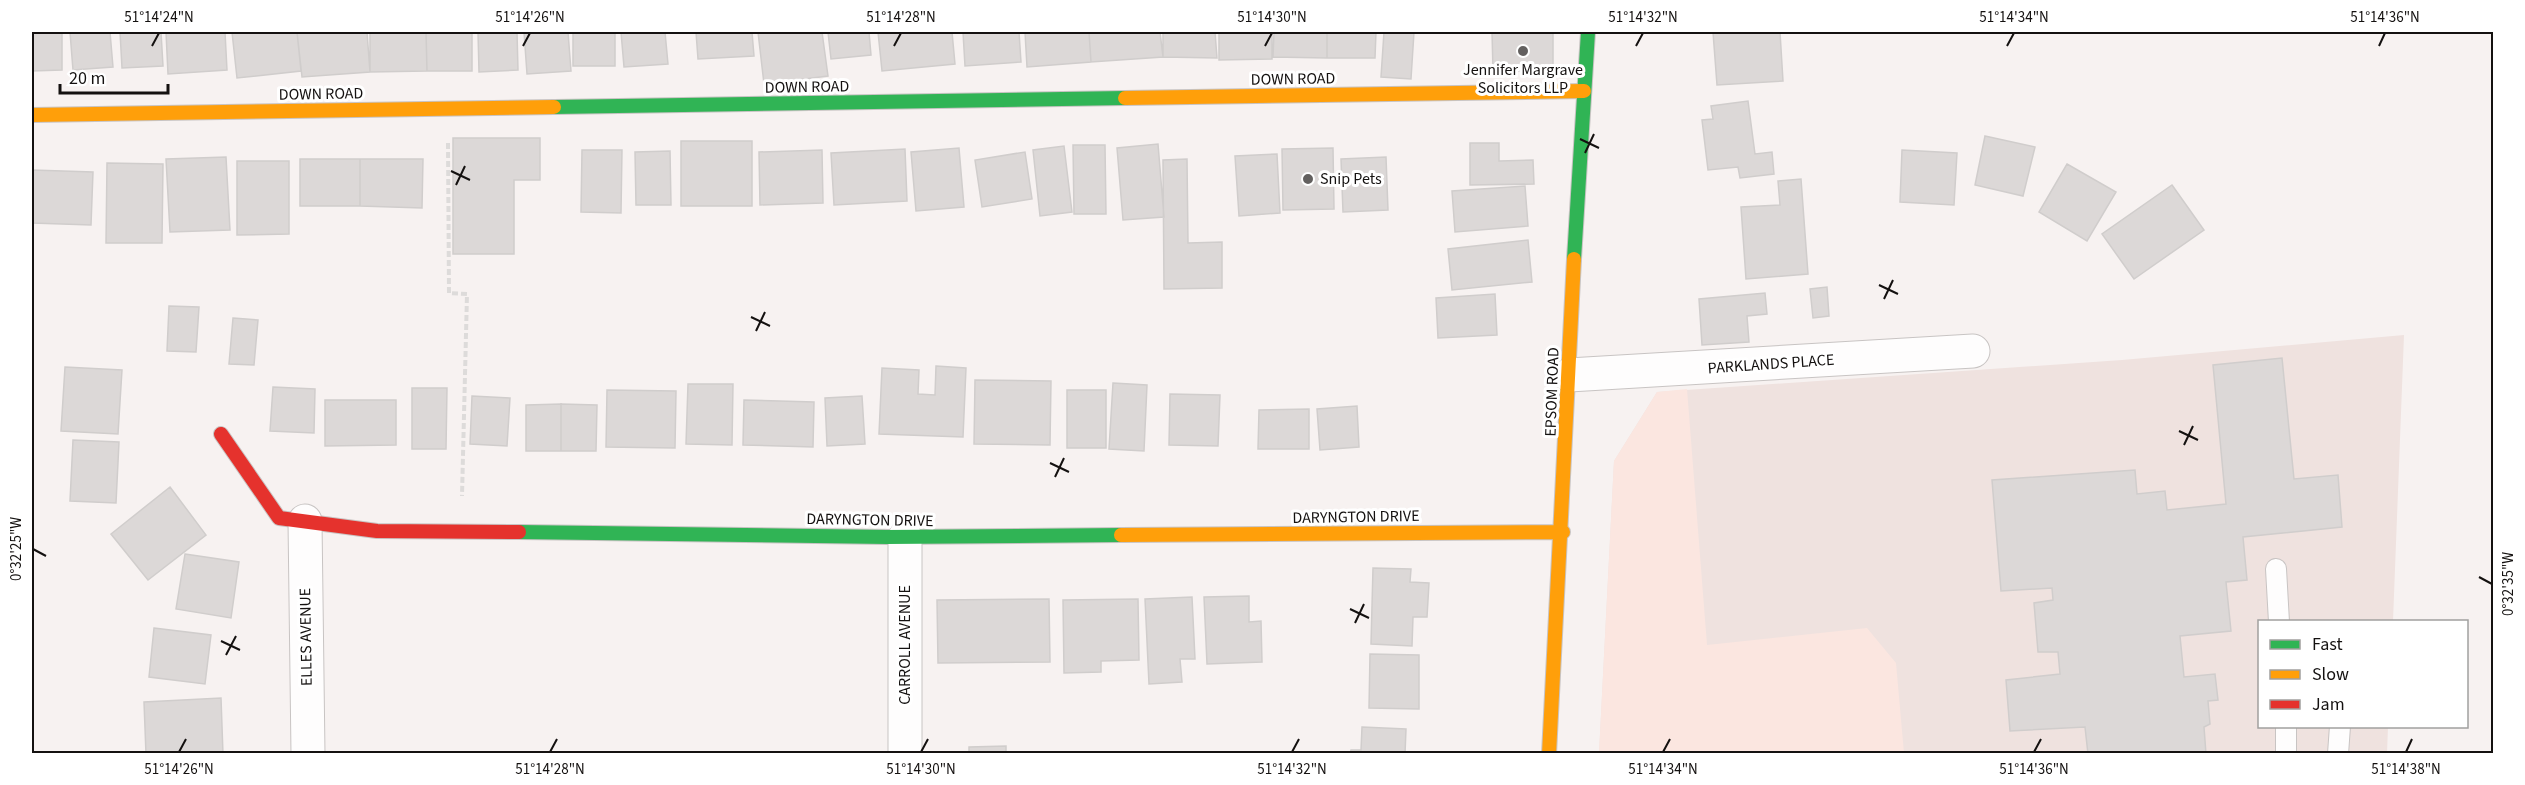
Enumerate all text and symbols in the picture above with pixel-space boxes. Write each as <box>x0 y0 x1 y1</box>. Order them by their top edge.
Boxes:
text: 51°14'24"N <box>124 7 194 28</box>
text: 51°14'26"N <box>495 7 565 28</box>
text: 51°14'28"N <box>866 7 936 28</box>
text: 51°14'30"N <box>1237 7 1307 28</box>
text: 51°14'32"N <box>1608 7 1678 28</box>
text: 51°14'34"N <box>1979 7 2049 28</box>
text: 51°14'36"N <box>2350 7 2420 28</box>
marker: Jennifer Margrave Solicitors LLP <box>1516 44 1530 58</box>
scale bar <box>60 57 168 95</box>
place label: Jennifer Margrave Solicitors LLP <box>1463 59 1583 99</box>
text: 20 m <box>69 66 105 91</box>
street label: DOWN ROAD <box>1251 67 1336 91</box>
street label: DOWN ROAD <box>765 75 850 99</box>
street label: DOWN ROAD <box>279 82 364 106</box>
place label: Snip Pets <box>1320 168 1382 190</box>
marker: Snip Pets <box>1301 172 1315 186</box>
street label: EPSOM ROAD <box>1539 347 1565 437</box>
street label: PARKLANDS PLACE <box>1707 349 1835 379</box>
street label: DARYNGTON DRIVE <box>1292 505 1420 529</box>
street label: DARYNGTON DRIVE <box>806 508 934 532</box>
text: 0°32'25"W <box>6 517 27 581</box>
text: 0°32'35"W <box>2498 552 2519 616</box>
street label: CARROLL AVENUE <box>894 585 916 705</box>
street label: ELLES AVENUE <box>294 588 318 686</box>
legend <box>2258 620 2468 728</box>
text: Fast <box>2312 632 2343 657</box>
text: Slow <box>2312 662 2349 687</box>
text: Jam <box>2312 692 2345 717</box>
text: 51°14'26"N <box>144 759 214 780</box>
text: 51°14'28"N <box>515 759 585 780</box>
text: 51°14'30"N <box>886 759 956 780</box>
text: 51°14'32"N <box>1257 759 1327 780</box>
text: 51°14'34"N <box>1628 759 1698 780</box>
text: 51°14'36"N <box>1999 759 2069 780</box>
text: 51°14'38"N <box>2371 759 2441 780</box>

